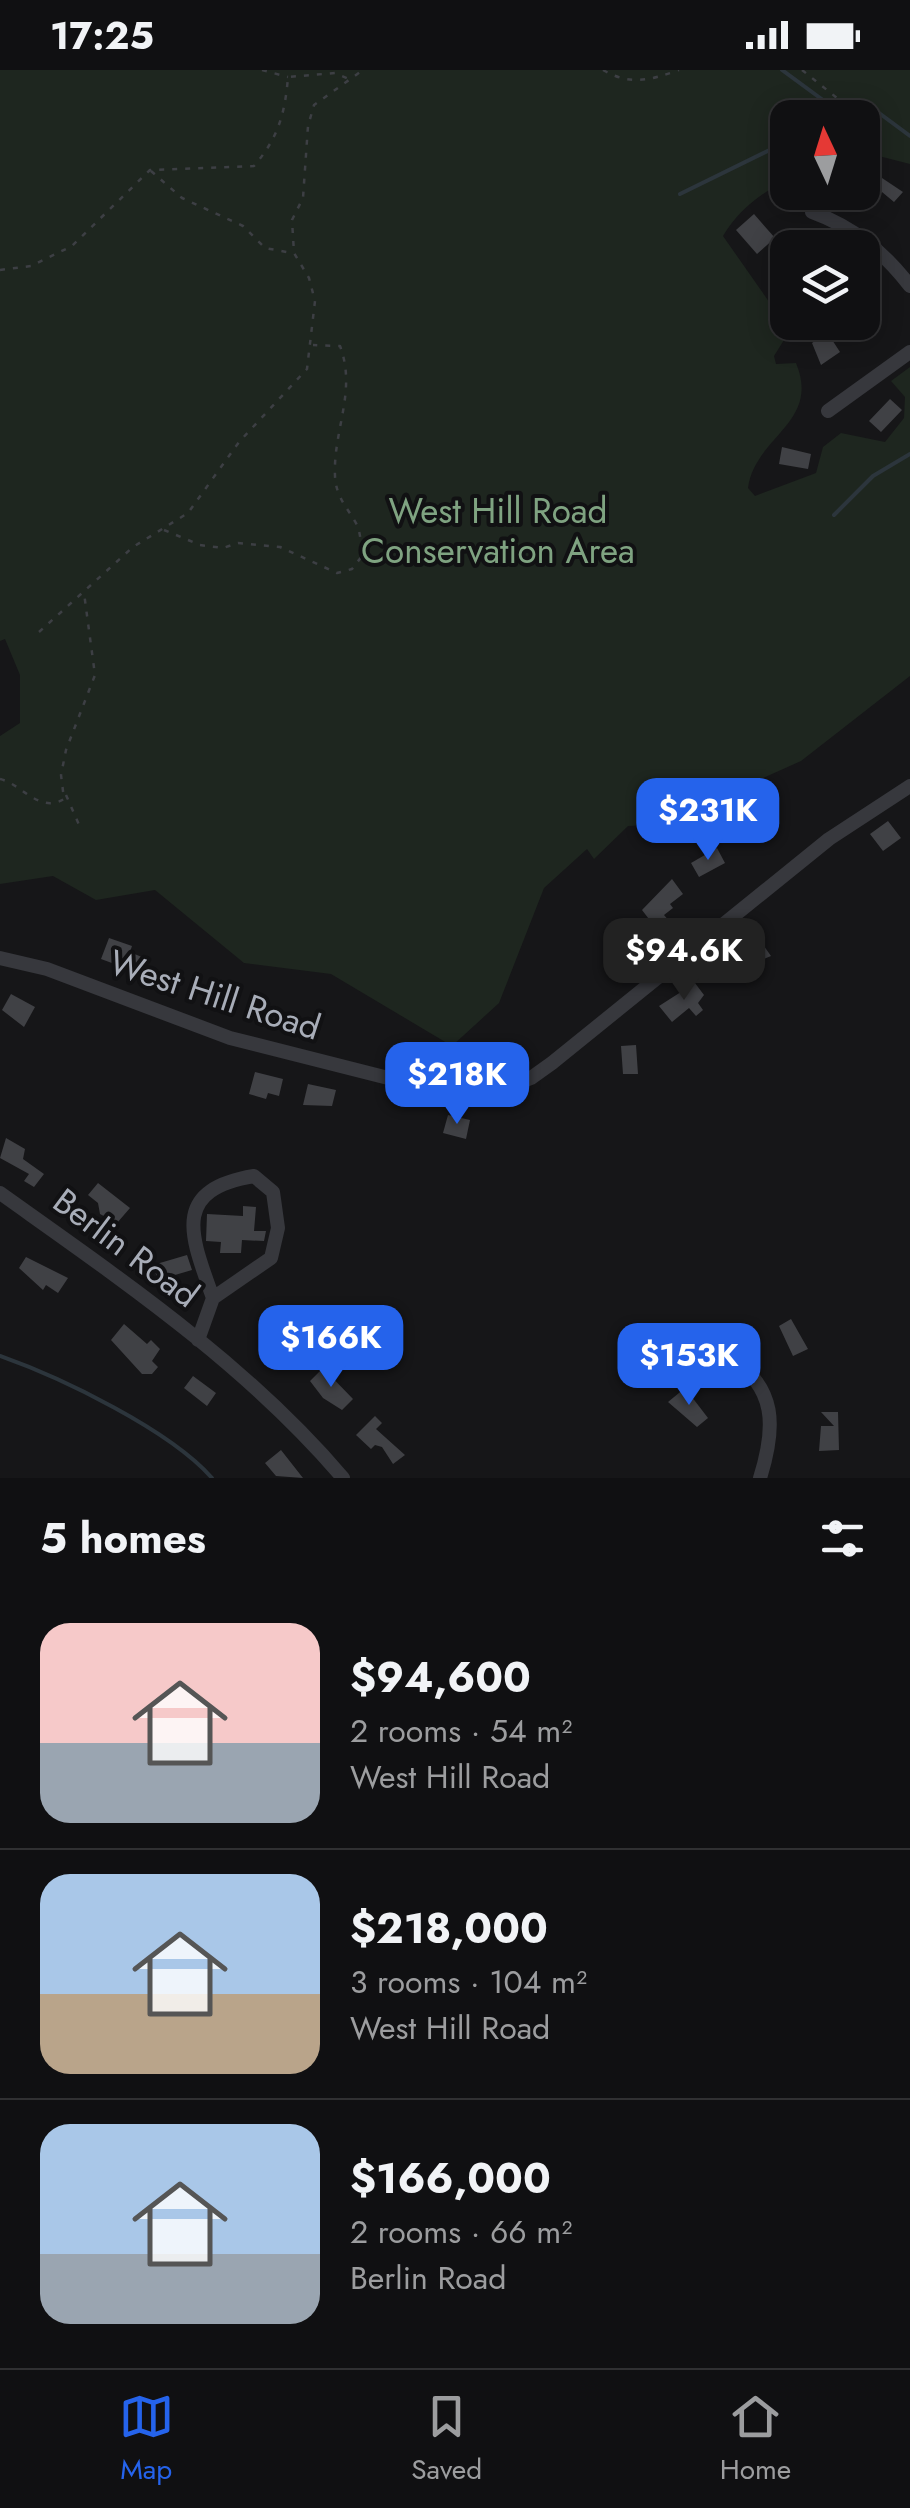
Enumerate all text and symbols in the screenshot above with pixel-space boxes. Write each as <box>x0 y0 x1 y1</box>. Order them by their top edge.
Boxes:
text: 17:25 <box>50 8 154 63</box>
north arrow <box>770 100 880 210</box>
map controls <box>770 100 880 340</box>
button: layers <box>770 230 880 340</box>
park label: West Hill Road Conservation Area <box>361 486 635 576</box>
pin: $231K <box>638 778 778 863</box>
text: $231K <box>658 787 758 833</box>
pin: $94.6K <box>603 918 765 1003</box>
text: $94.6K <box>625 927 743 973</box>
street label: West Hill Road <box>103 937 327 1053</box>
pin: $218K <box>387 1042 527 1127</box>
text: $218K <box>407 1051 507 1097</box>
street label: Berlin Road <box>43 1177 209 1319</box>
pin: $166K <box>261 1305 401 1390</box>
text: $166K <box>280 1314 382 1360</box>
pin: $153K <box>619 1323 759 1408</box>
text: $153K <box>639 1332 739 1378</box>
text: 5 homes <box>40 1508 206 1569</box>
icon: filters <box>815 1511 870 1566</box>
text: $94,600 <box>350 1647 531 1708</box>
icon: home <box>120 1663 240 1783</box>
text: 2 rooms · 54 m² <box>350 1708 572 1754</box>
text: West Hill Road <box>350 1754 550 1800</box>
text: $218,000 <box>350 1898 548 1959</box>
icon: home <box>120 1914 240 2034</box>
text: 3 rooms · 104 m² <box>350 1959 587 2005</box>
text: West Hill Road <box>350 2005 550 2051</box>
text: $166,000 <box>350 2148 551 2209</box>
icon: home <box>120 2164 240 2284</box>
text: 2 rooms · 66 m² <box>350 2209 572 2255</box>
text: Berlin Road <box>350 2255 506 2301</box>
tab: Map <box>119 2389 174 2490</box>
tab: Saved <box>411 2389 482 2490</box>
tab: Home <box>720 2389 791 2490</box>

